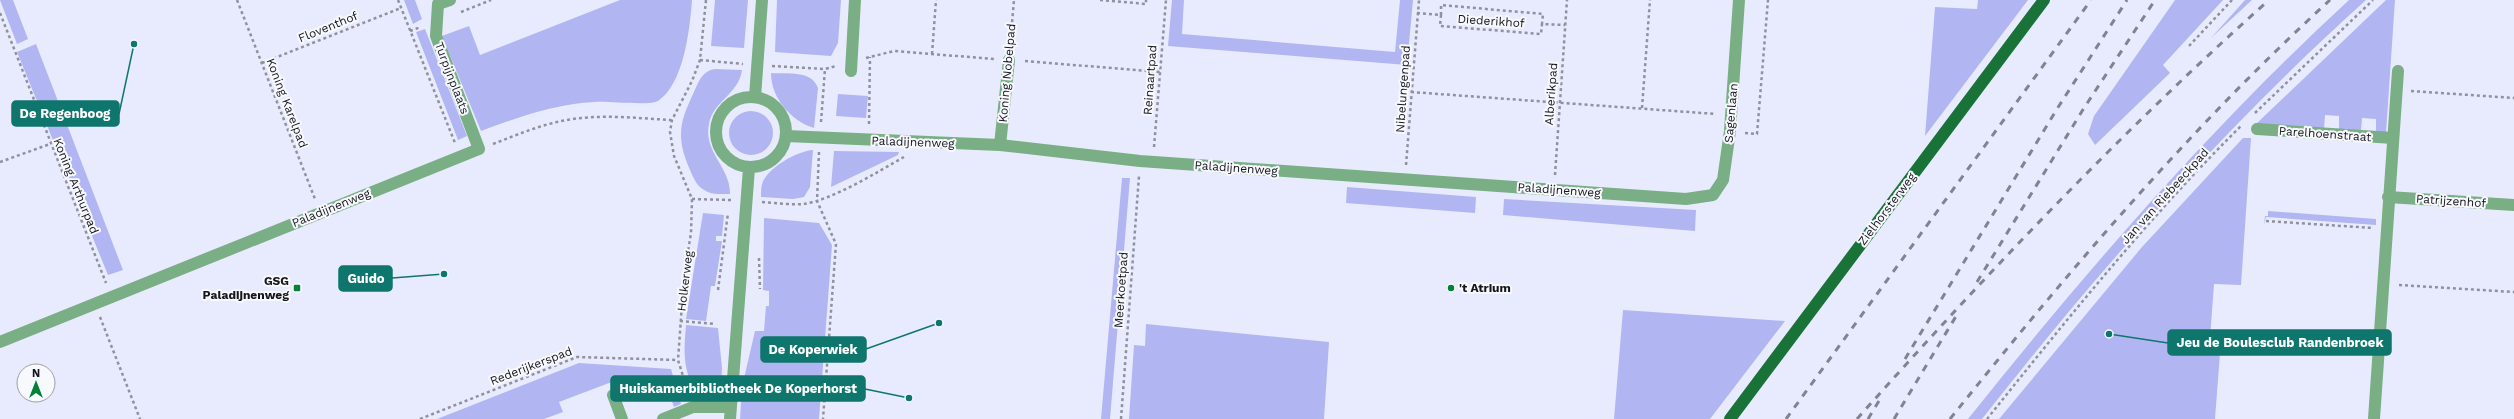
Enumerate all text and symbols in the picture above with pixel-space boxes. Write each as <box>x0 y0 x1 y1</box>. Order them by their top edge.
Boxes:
street label: Floventhof <box>296 9 360 45</box>
street label: Diederikhof <box>1457 12 1525 30</box>
street label: Koning Nobelpad <box>996 23 1018 123</box>
street label: Turpijnplaats <box>432 40 472 116</box>
street label: Reinaartpad <box>1141 44 1159 116</box>
street label: Nibelungenpad <box>1393 45 1413 133</box>
street label: Koning Karelpad <box>263 56 311 150</box>
street label: Alberikpad <box>1542 62 1560 126</box>
street label: Sagenlaan <box>1721 83 1741 143</box>
callout: De Regenboog <box>12 101 119 126</box>
text: De Regenboog <box>20 106 111 121</box>
street label: Parelhoenstraat <box>2278 124 2372 144</box>
street label: Paladijnenweg <box>871 134 955 150</box>
street label: Koning Arthurpad <box>50 136 102 236</box>
street label: Jan van Riebeeckpad <box>2118 145 2212 247</box>
street label: Paladijnenweg <box>1194 158 1279 178</box>
street label: Zielhorsterweg <box>1855 170 1919 248</box>
street label: Paladijnenweg <box>1517 180 1602 200</box>
street label: Paladijnenweg <box>290 186 373 230</box>
street label: Patrijzenhof <box>2416 192 2487 210</box>
street label: Holkerweg <box>674 249 696 312</box>
street label: Meerkoetpad <box>1111 251 1131 329</box>
callout: Guido <box>339 266 392 291</box>
text: Guido <box>347 271 385 286</box>
place label: GSG Paladijnenweg <box>203 274 289 302</box>
place label: 't Atrium <box>1459 281 1511 295</box>
marker: GSG Paladijnenweg <box>292 283 302 293</box>
marker: 't Atrium <box>1446 283 1456 293</box>
callout: Jeu de Boulesclub Randenbroek <box>2168 330 2391 355</box>
text: Jeu de Boulesclub Randenbroek <box>2177 335 2384 350</box>
callout: De Koperwiek <box>761 337 866 362</box>
text: De Koperwiek <box>768 342 859 357</box>
street label: Rederijkerspad <box>488 344 574 388</box>
north arrow <box>16 363 56 403</box>
text: N <box>32 367 40 380</box>
callout: Huiskamerbibliotheek De Koperhorst <box>611 376 865 401</box>
text: Huiskamerbibliotheek De Koperhorst <box>619 381 857 396</box>

